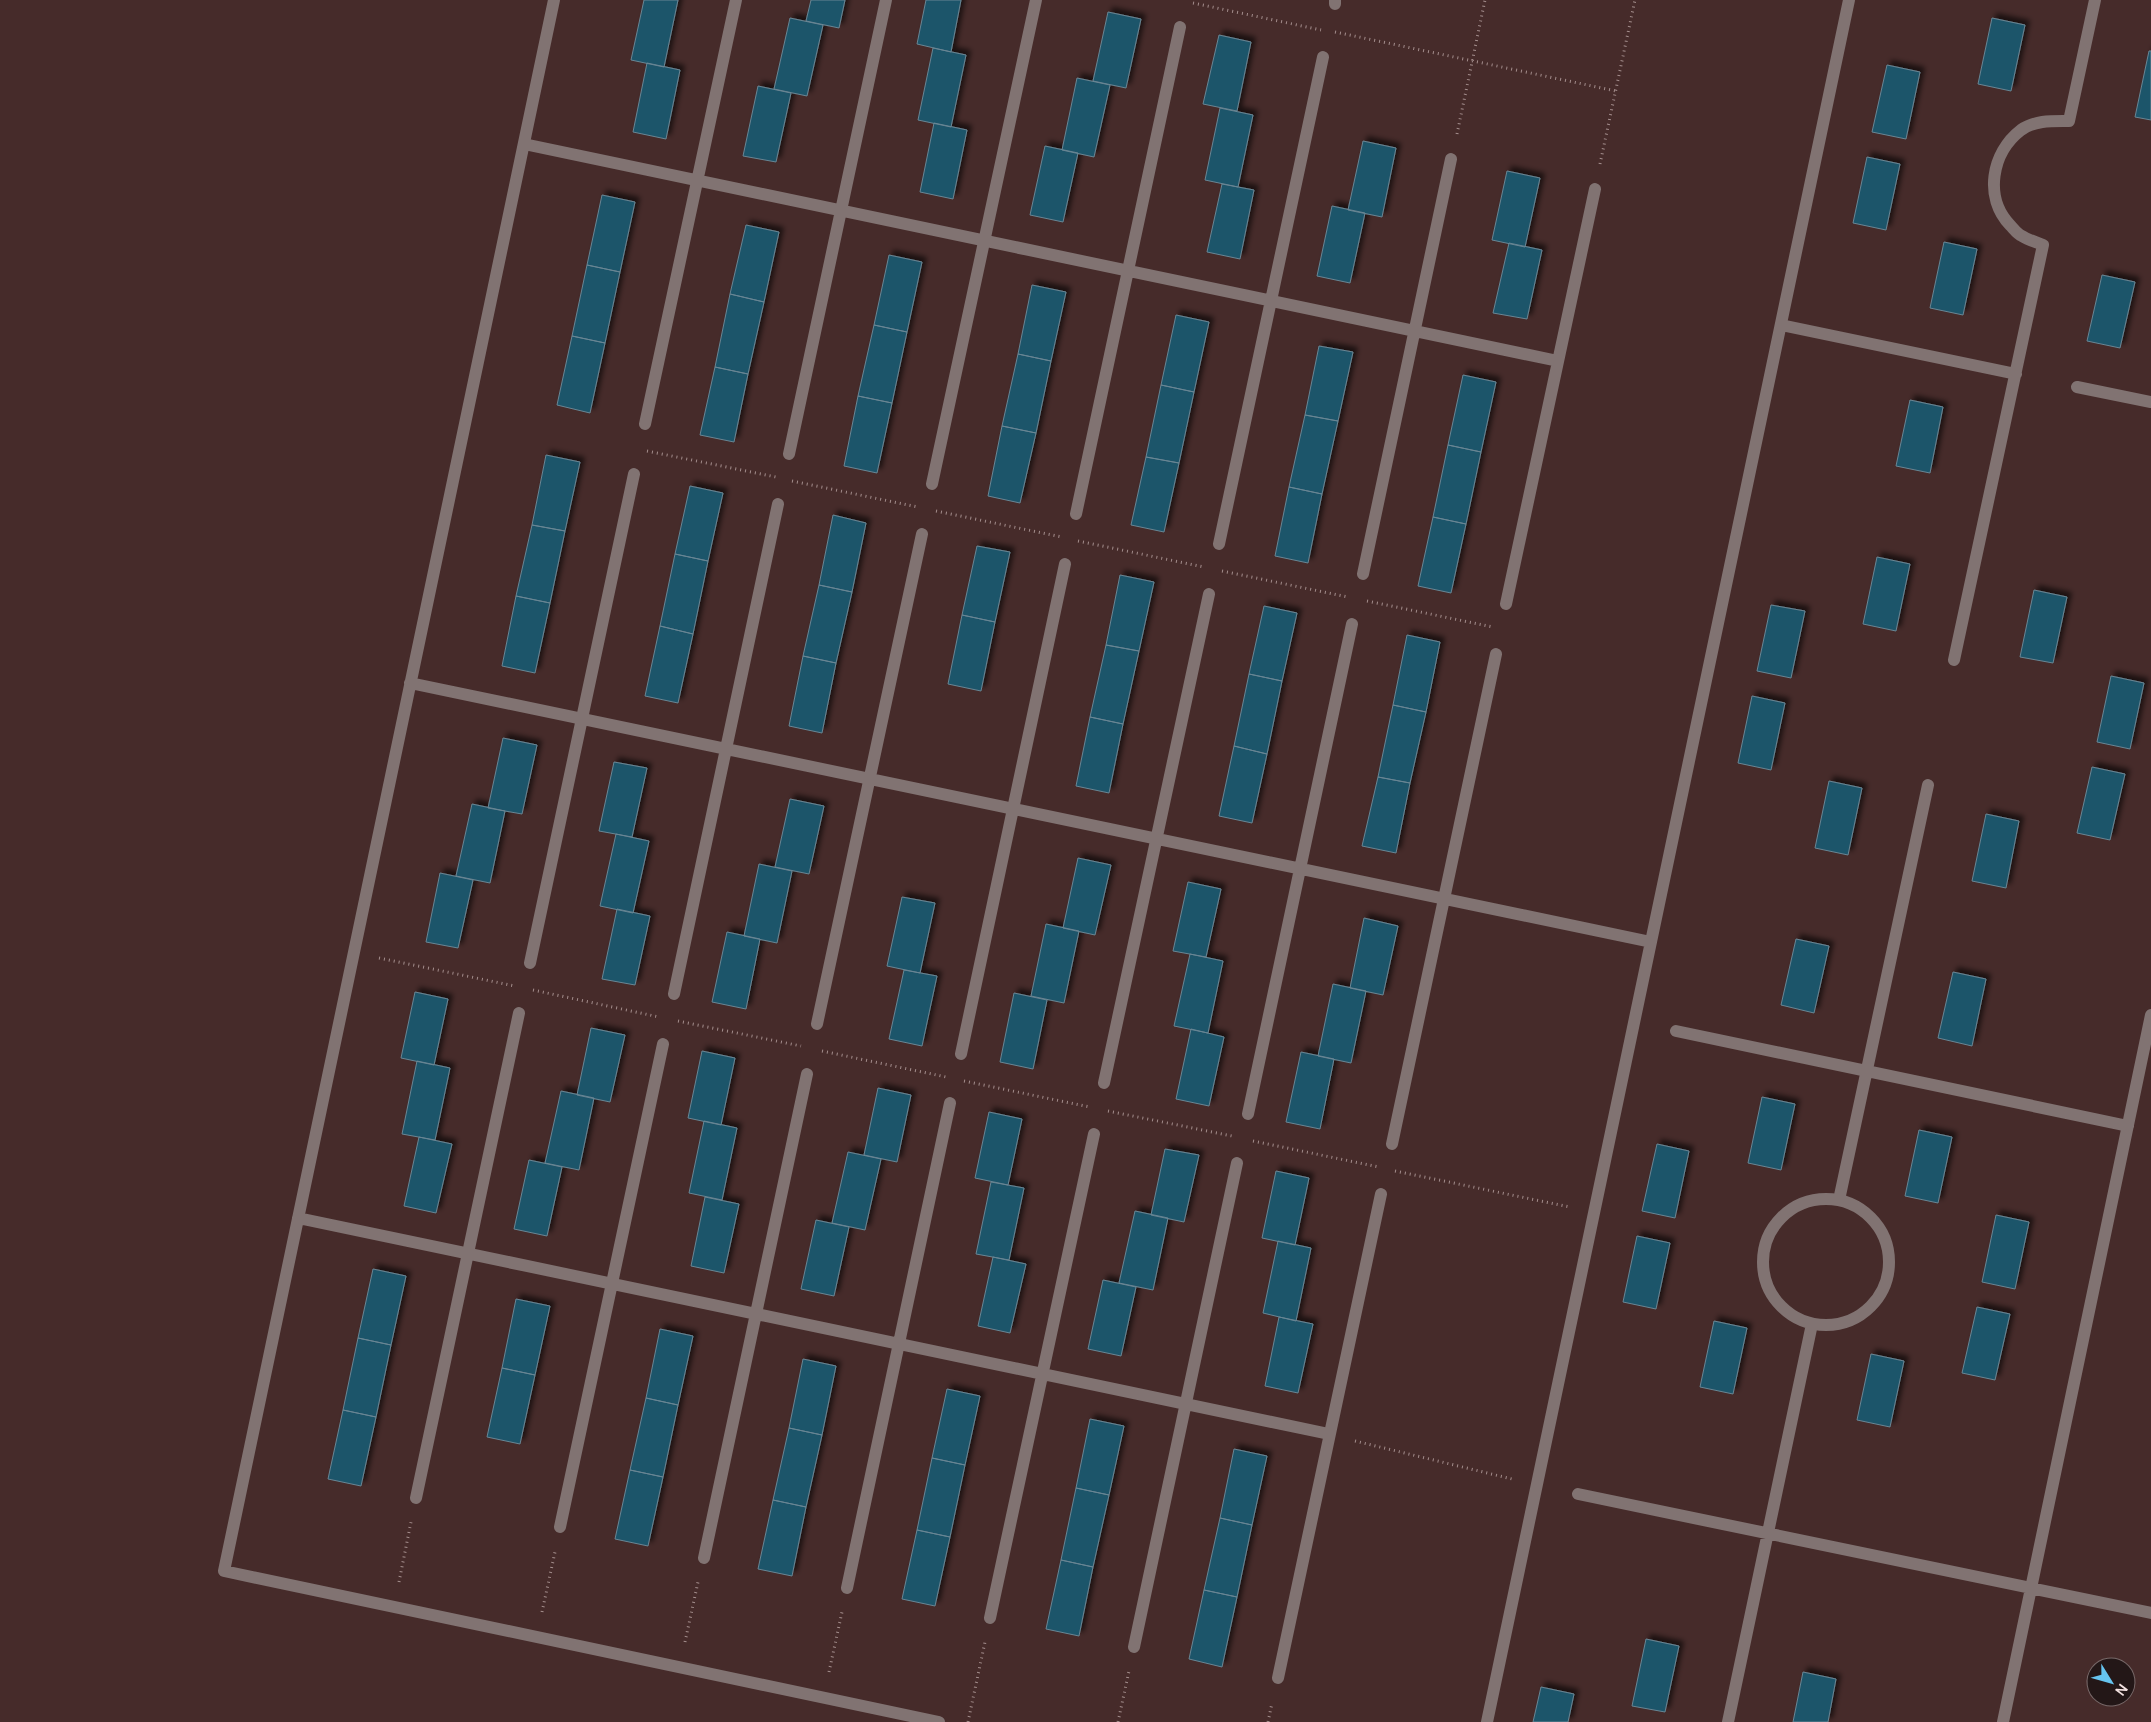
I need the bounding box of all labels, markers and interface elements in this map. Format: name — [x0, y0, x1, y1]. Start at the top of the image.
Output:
north arrow — [2086, 1657, 2136, 1707]
text: N — [2111, 1680, 2132, 1700]

